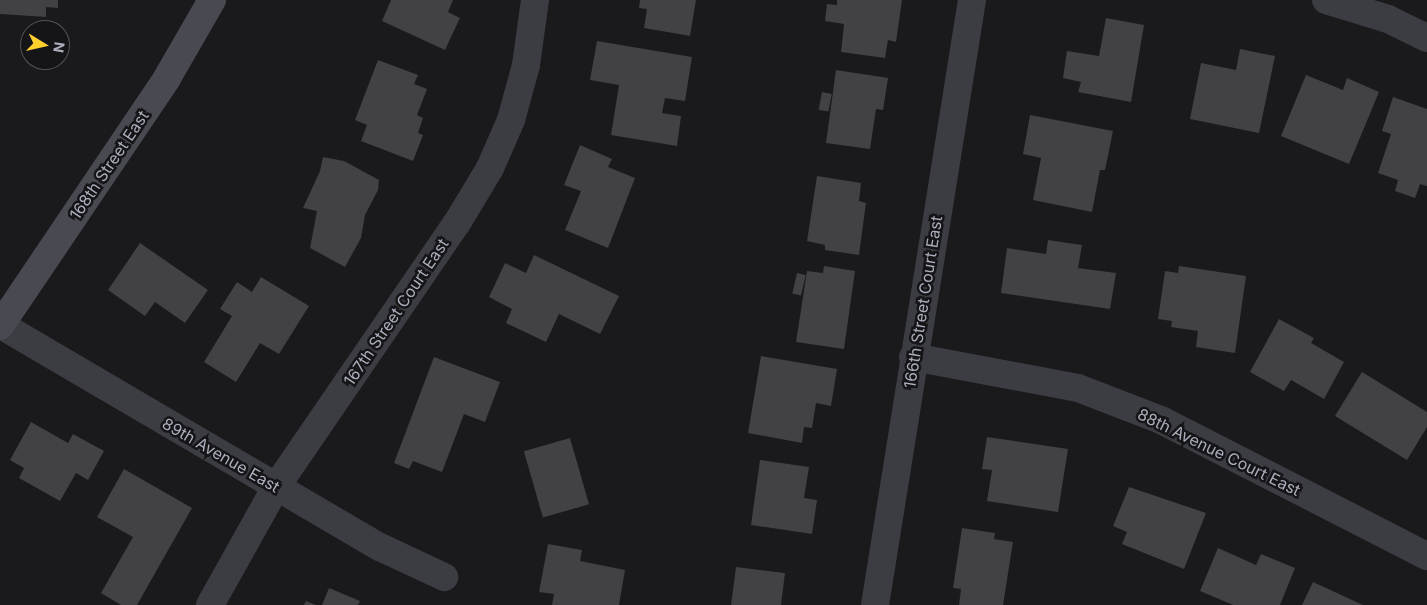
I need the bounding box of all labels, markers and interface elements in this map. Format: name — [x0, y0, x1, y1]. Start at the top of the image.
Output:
north arrow — [20, 20, 70, 70]
text: N — [50, 41, 69, 54]
street label: 168th Street East — [65, 107, 153, 223]
street label: 166th Street Court East — [900, 214, 946, 390]
street label: 167th Street Court East — [340, 235, 452, 389]
street label: 88th Avenue Court East — [1134, 404, 1304, 500]
street label: 89th Avenue East — [159, 414, 283, 496]

